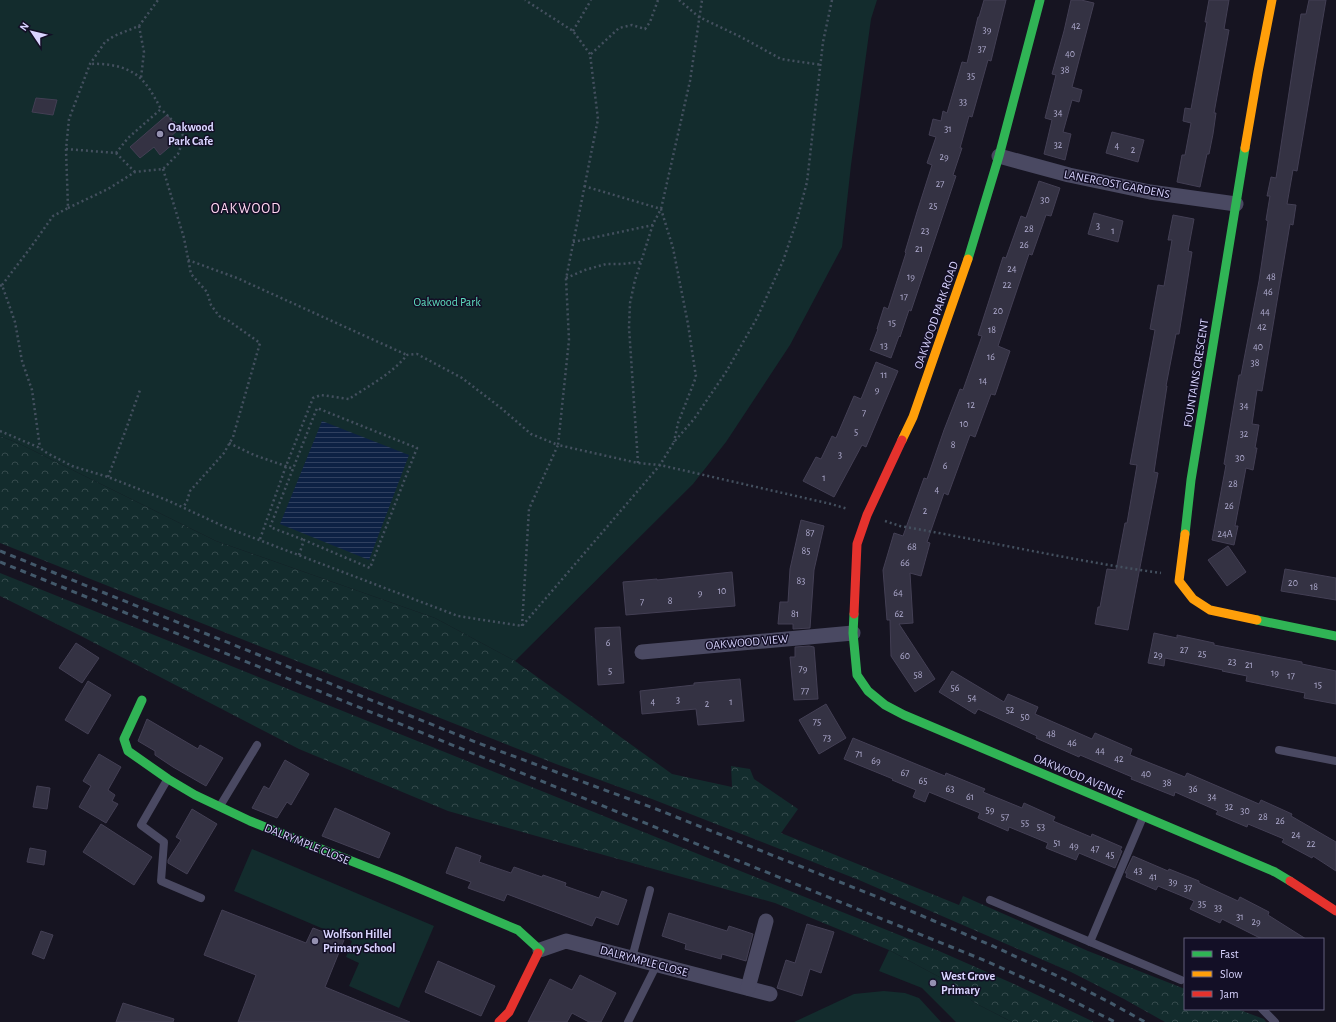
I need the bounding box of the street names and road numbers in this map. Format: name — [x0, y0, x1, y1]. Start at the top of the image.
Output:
street label: LANERCOST GARDENS — [1063, 168, 1171, 200]
street label: OAKWOOD PARK ROAD — [912, 259, 960, 370]
street label: FOUNTAINS CRESCENT — [1181, 318, 1211, 428]
street label: OAKWOOD VIEW — [705, 632, 789, 652]
street label: OAKWOOD AVENUE — [1032, 751, 1126, 801]
street label: DALRYMPLE CLOSE — [263, 821, 351, 867]
street label: DALRYMPLE CLOSE — [599, 943, 689, 979]

